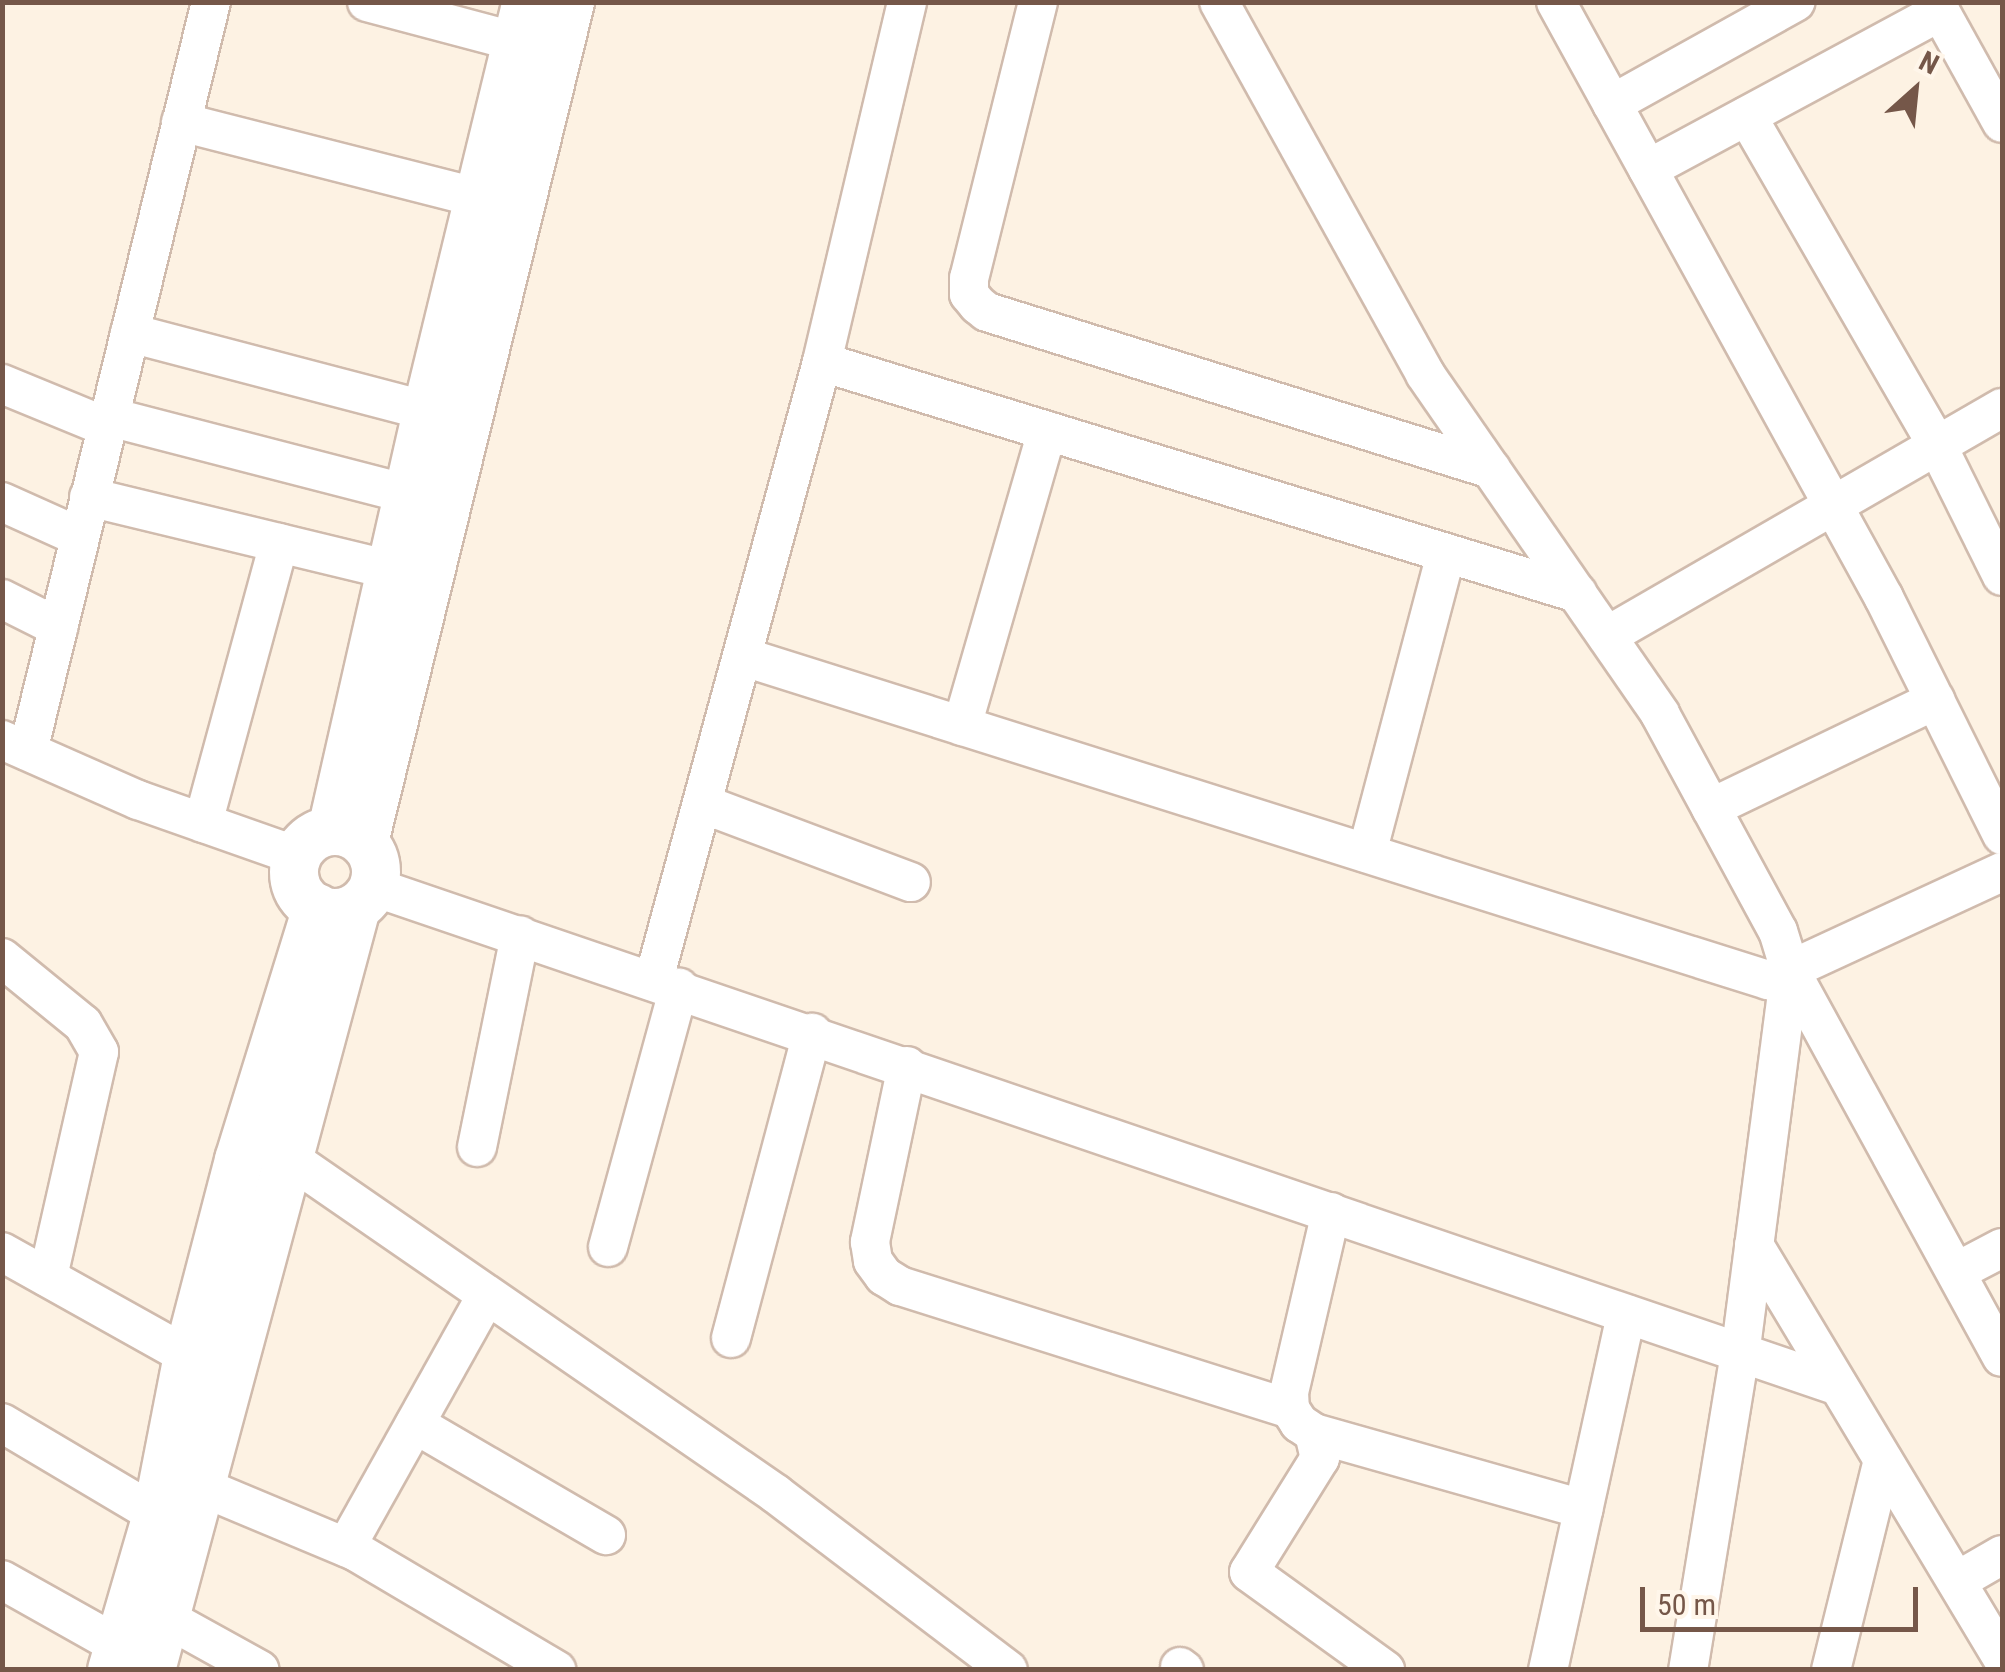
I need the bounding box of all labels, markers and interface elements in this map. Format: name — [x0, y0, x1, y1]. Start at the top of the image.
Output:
north arrow — [1865, 40, 1965, 140]
text: N — [1914, 44, 1944, 81]
scale bar — [1645, 1567, 1922, 1629]
text: 50 m — [1657, 1587, 1716, 1622]

